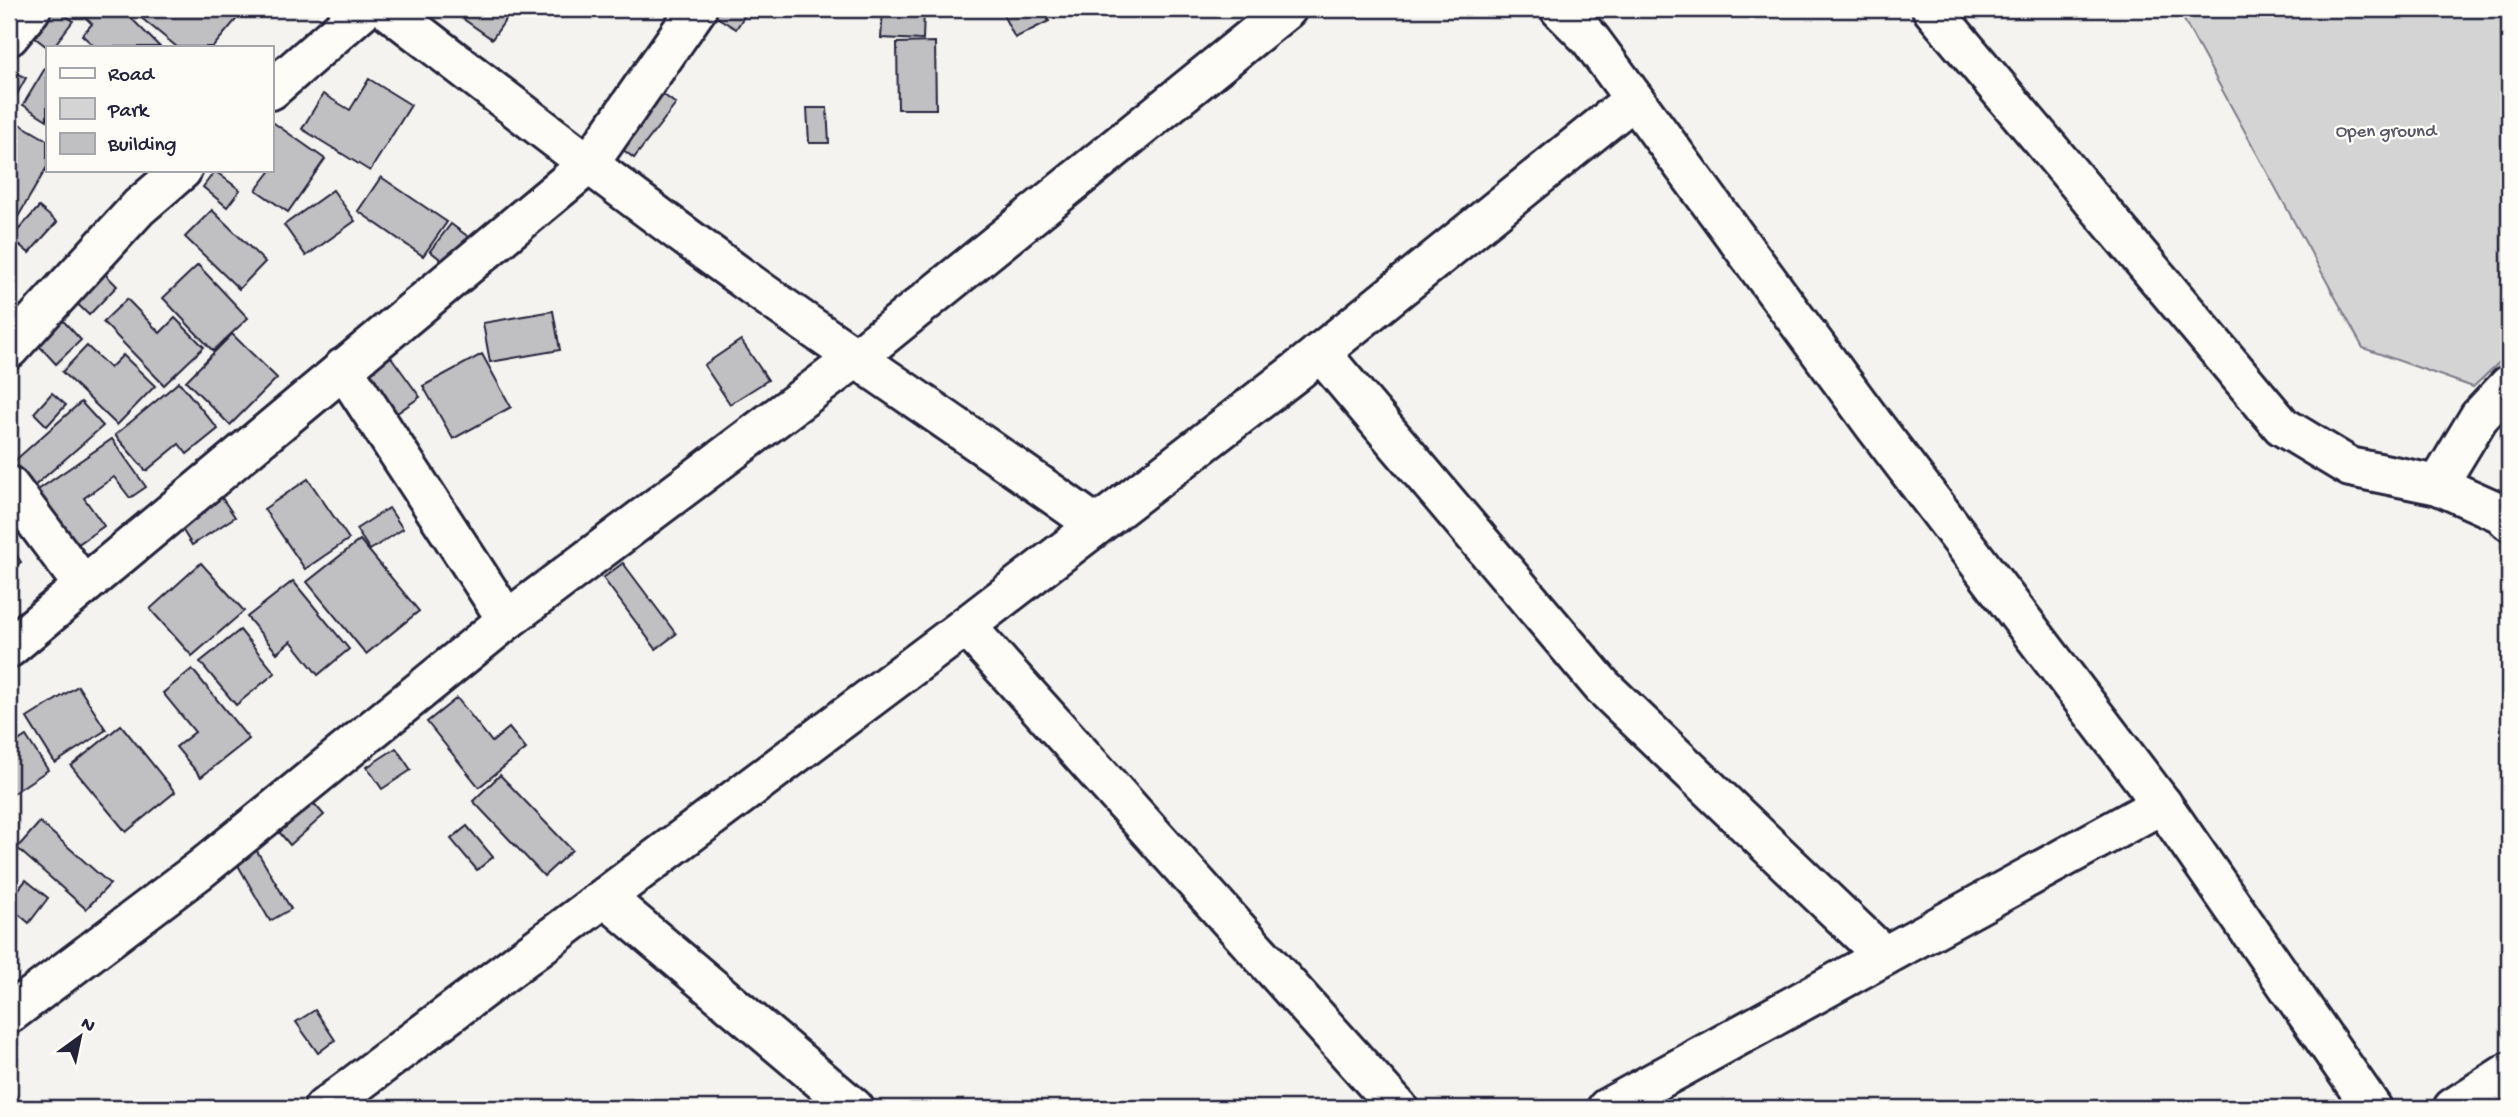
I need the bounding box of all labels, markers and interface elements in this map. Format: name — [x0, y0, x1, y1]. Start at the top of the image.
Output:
legend — [46, 46, 273, 172]
text: Road — [108, 64, 156, 89]
text: Park — [107, 100, 151, 125]
park label: Open ground — [2336, 121, 2438, 144]
text: Building — [107, 134, 177, 159]
north arrow — [46, 1002, 116, 1072]
text: N — [76, 1013, 99, 1039]

